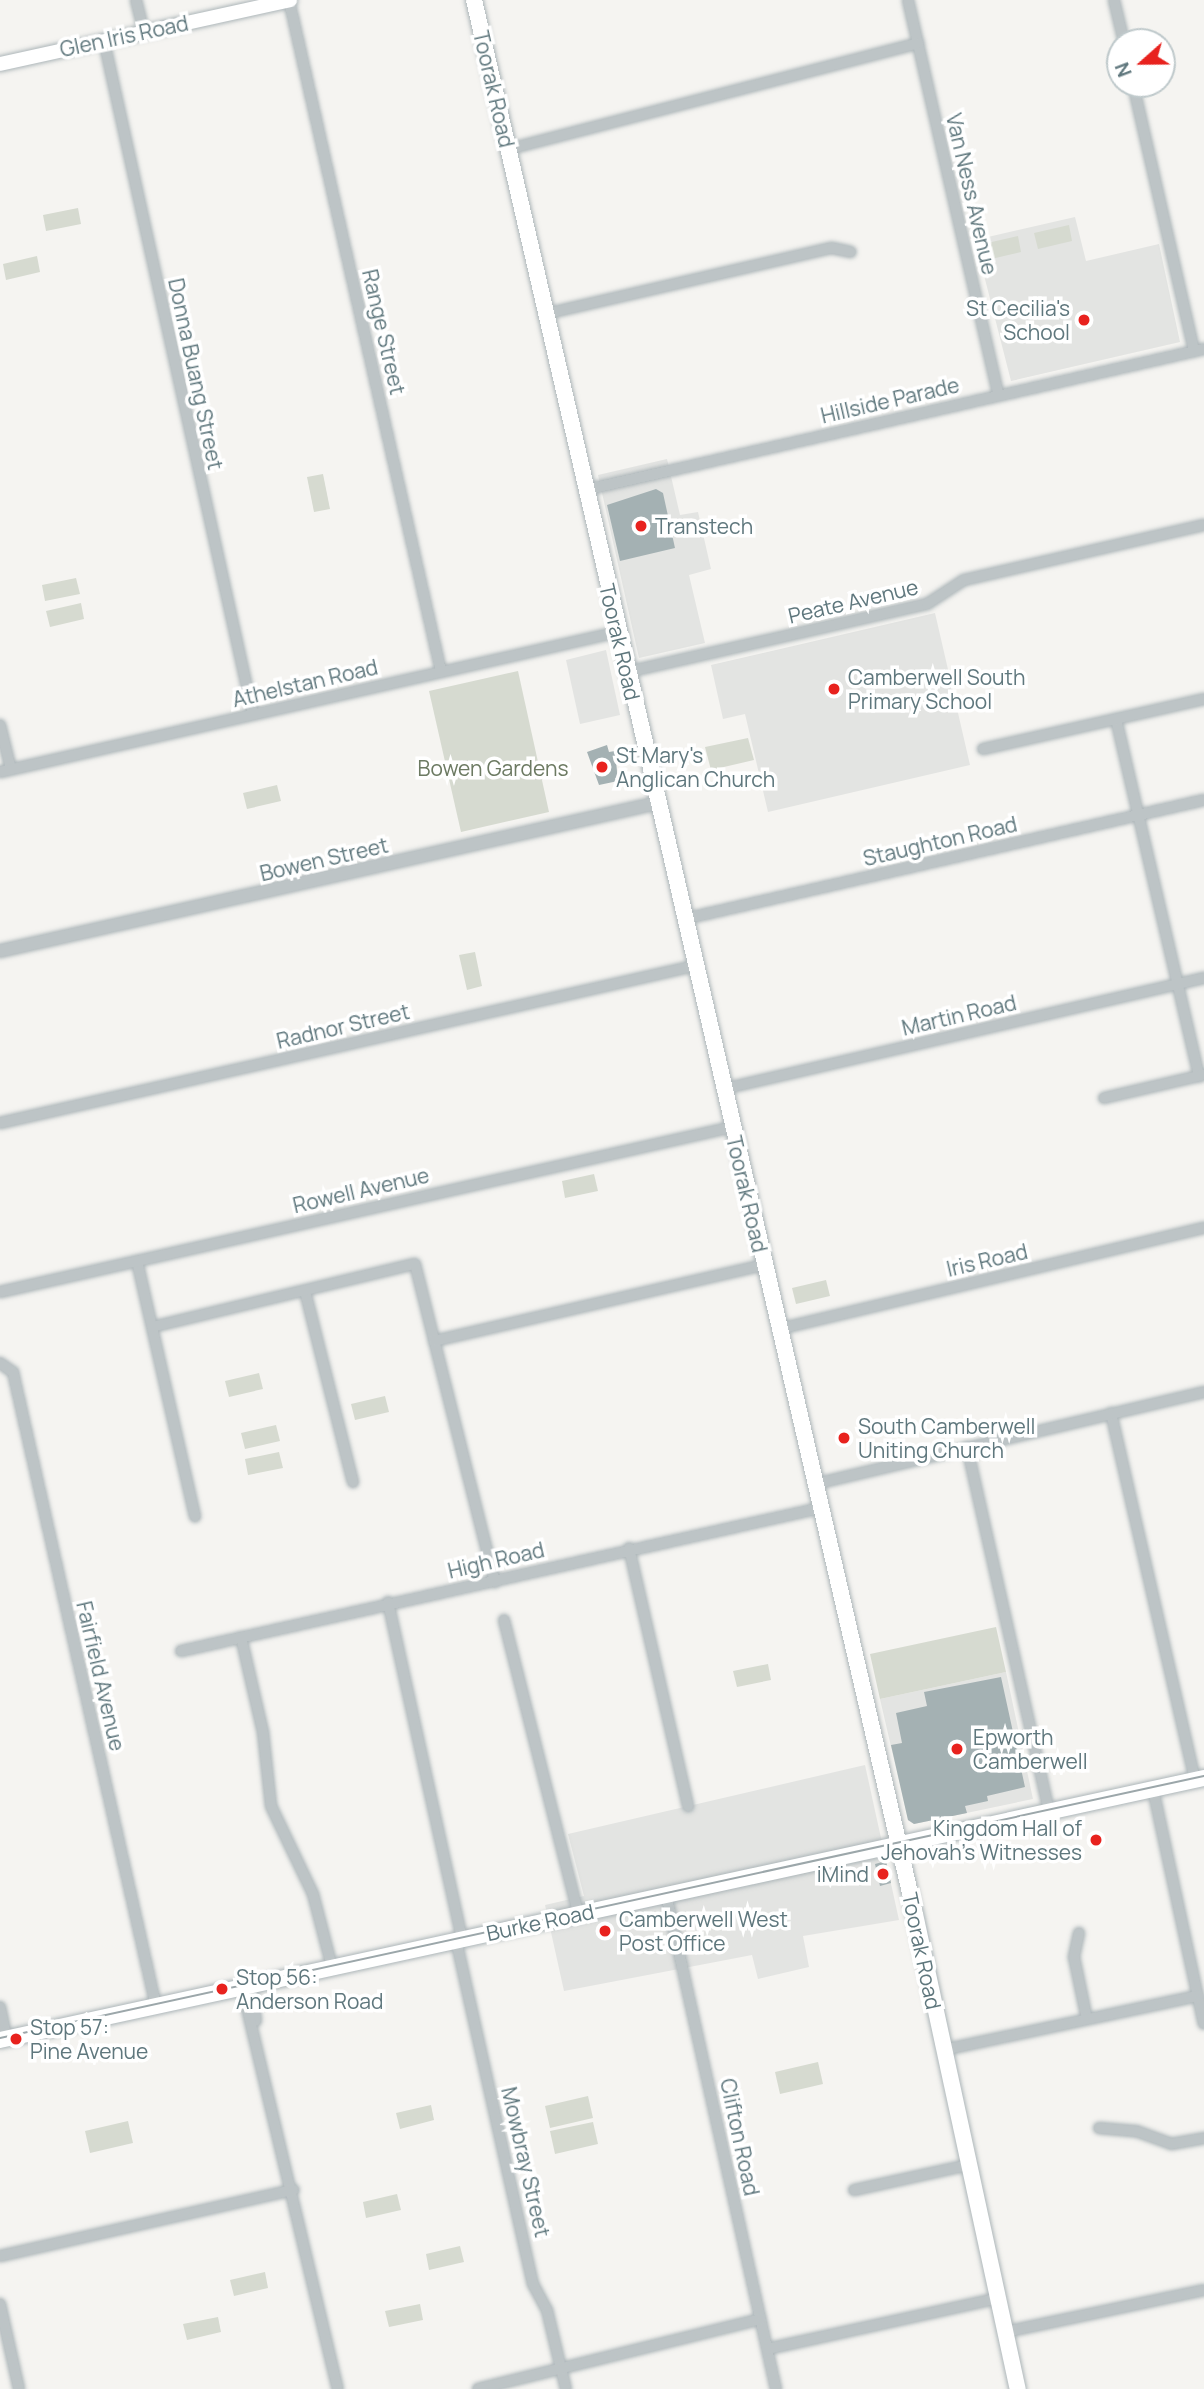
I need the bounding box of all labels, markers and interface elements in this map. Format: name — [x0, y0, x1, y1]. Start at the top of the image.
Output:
street label: Glen Iris Road — [57, 10, 191, 62]
street label: Toorak Road — [468, 28, 520, 150]
north arrow — [1106, 28, 1176, 98]
text: N — [1109, 59, 1138, 81]
street label: Van Ness Avenue — [941, 111, 1003, 277]
street label: Range Street — [357, 267, 411, 397]
street label: Donna Buang Street — [163, 276, 229, 472]
place label: St Cecilia's School — [966, 295, 1070, 345]
marker: St Cecilia's School — [1076, 312, 1092, 328]
street label: Hillside Parade — [818, 372, 962, 428]
place label: Transtech — [655, 513, 753, 539]
marker: Transtech — [633, 518, 649, 534]
street label: Peate Avenue — [786, 574, 920, 628]
street label: Toorak Road — [594, 581, 646, 703]
street label: Athelstan Road — [230, 654, 380, 712]
place label: Camberwell South Primary School — [848, 664, 1025, 714]
marker: Camberwell South Primary School — [826, 681, 842, 697]
place label: St Mary's Anglican Church — [616, 742, 775, 792]
park label: Bowen Gardens — [418, 755, 568, 781]
marker: St Mary's Anglican Church — [594, 759, 610, 775]
street label: Staughton Road — [861, 811, 1019, 871]
street label: Bowen Street — [257, 832, 391, 886]
street label: Martin Road — [899, 990, 1019, 1040]
street label: Radnor Street — [274, 998, 412, 1054]
street label: Toorak Road — [721, 1133, 773, 1255]
street label: Rowell Avenue — [290, 1162, 432, 1218]
street label: Iris Road — [944, 1238, 1030, 1282]
place label: South Camberwell Uniting Church — [858, 1413, 1035, 1463]
marker: South Camberwell Uniting Church — [836, 1430, 852, 1446]
street label: High Road — [445, 1537, 547, 1583]
street label: Fairfield Avenue — [72, 1599, 130, 1753]
place label: Epworth Camberwell — [973, 1724, 1088, 1774]
marker: Epworth Camberwell — [947, 1739, 967, 1759]
place label: Kingdom Hall of Jehovah's Witnesses — [881, 1815, 1082, 1865]
marker: Kingdom Hall of Jehovah's Witnesses — [1088, 1832, 1104, 1848]
place label: iMind — [817, 1861, 869, 1887]
marker: iMind — [875, 1866, 891, 1882]
street label: Toorak Road — [897, 1890, 947, 2012]
street label: Burke Road — [484, 1898, 596, 1946]
place label: Camberwell West Post Office — [619, 1906, 788, 1956]
marker: Camberwell West Post Office — [597, 1923, 613, 1939]
place label: Stop 56: Anderson Road — [236, 1964, 383, 2014]
marker: Stop 56: Anderson Road — [214, 1981, 230, 1997]
place label: Stop 57: Pine Avenue — [30, 2014, 148, 2064]
marker: Stop 57: Pine Avenue — [8, 2031, 24, 2047]
street label: Clifton Road — [715, 2076, 765, 2198]
street label: Mowbray Street — [496, 2084, 556, 2240]

